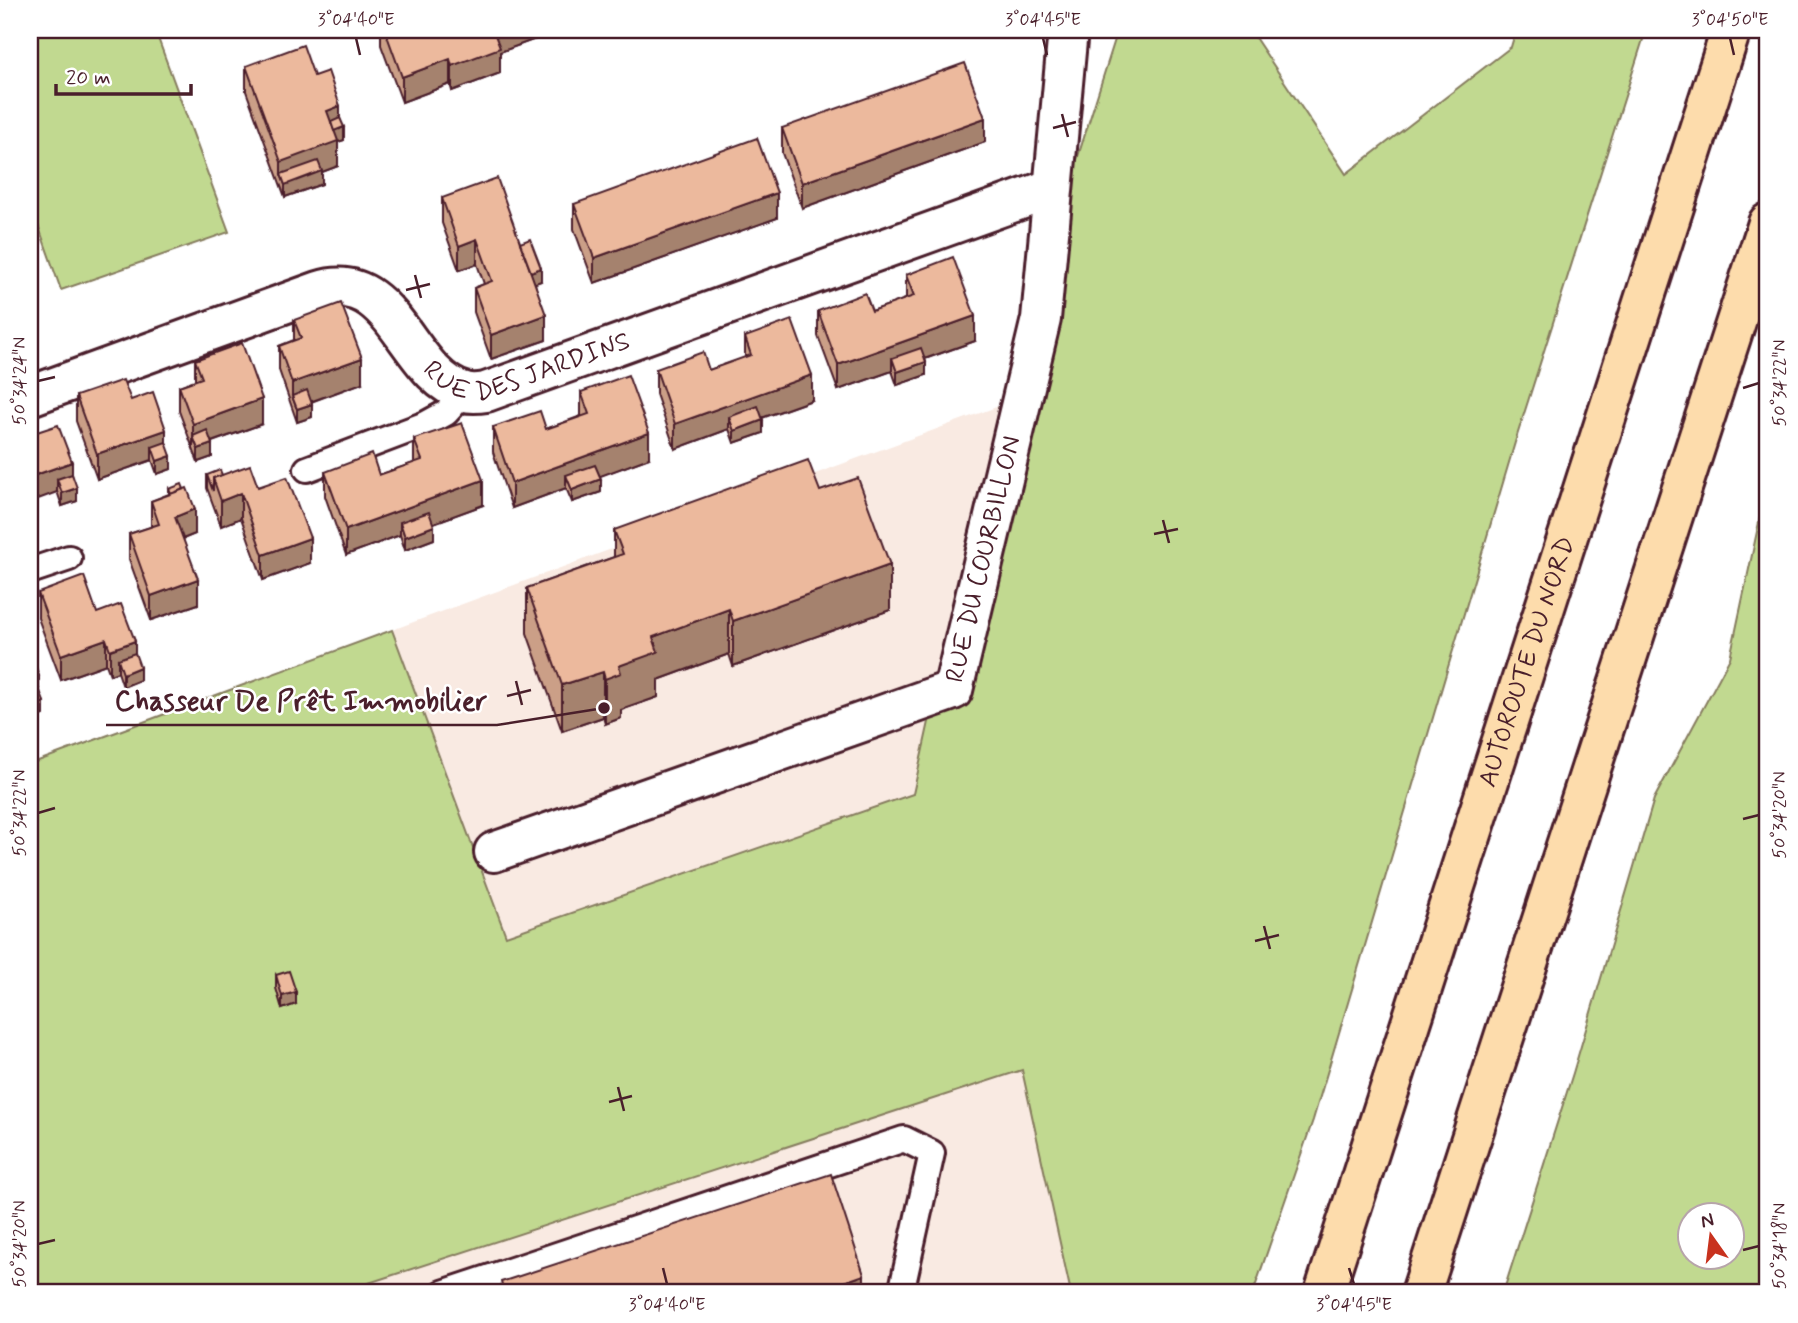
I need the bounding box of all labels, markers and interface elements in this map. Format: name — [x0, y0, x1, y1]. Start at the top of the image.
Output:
text: 3°04'40"E — [318, 8, 394, 32]
text: 3°04'45"E — [1005, 8, 1081, 32]
text: 3°04'50"E — [1691, 8, 1769, 32]
scale bar — [56, 52, 191, 96]
text: 20 m — [66, 64, 111, 92]
street label: RUE DES JARDINS — [415, 325, 635, 410]
text: 50°34'24"N — [8, 337, 32, 425]
text: 50°34'22"N — [1768, 340, 1792, 426]
street label: RUE DU COURBILLON — [938, 433, 1030, 686]
street label: AUTOROUTE DU NORD — [1471, 532, 1584, 792]
callout: Chasseur De Prêt Immobilier — [106, 676, 497, 725]
text: Chasseur De Prêt Immobilier — [115, 684, 487, 721]
text: 50°34'22"N — [8, 770, 32, 856]
text: 50°34'20"N — [1768, 771, 1792, 859]
text: 50°34'20"N — [8, 1200, 32, 1288]
north arrow — [1675, 1200, 1745, 1270]
text: 50°34'18"N — [1768, 1203, 1792, 1289]
text: N — [1698, 1207, 1716, 1235]
text: 3°04'40"E — [629, 1293, 705, 1317]
text: 3°04'45"E — [1316, 1293, 1392, 1317]

